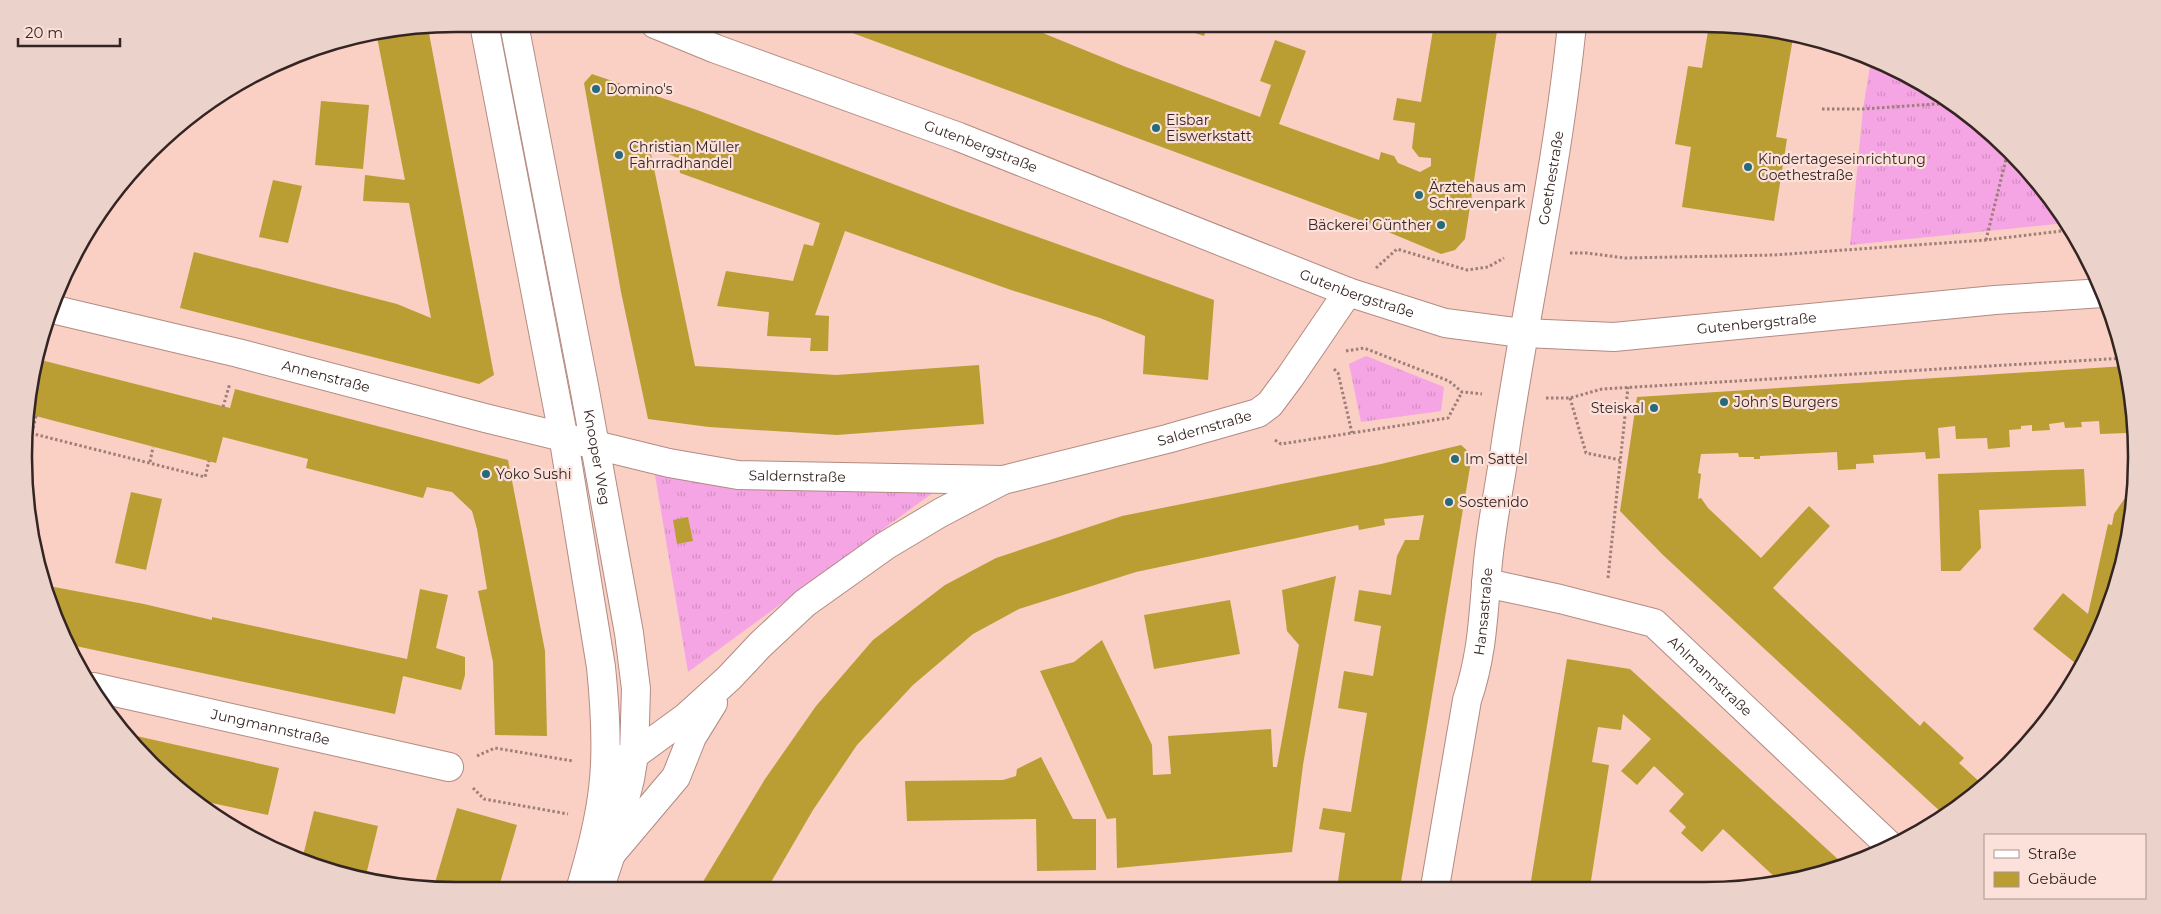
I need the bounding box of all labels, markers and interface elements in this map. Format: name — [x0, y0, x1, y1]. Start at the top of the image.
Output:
scale bar — [18, 15, 120, 47]
text: 20 m — [25, 23, 63, 42]
place label: Domino's — [606, 80, 673, 98]
marker: Domino's — [590, 83, 602, 95]
place label: Eisbar Eiswerkstatt — [1166, 111, 1252, 145]
street label: Gutenbergstraße — [922, 116, 1040, 176]
marker: Eisbar Eiswerkstatt — [1150, 122, 1162, 134]
street label: Goethestraße — [1534, 129, 1567, 226]
place label: Christian Müller Fahrradhandel — [629, 138, 740, 172]
marker: Christian Müller Fahrradhandel — [613, 149, 625, 161]
place label: Kindertageseinrichtung Goethestraße — [1758, 150, 1926, 184]
marker: Kindertageseinrichtung Goethestraße — [1742, 161, 1754, 173]
place label: Ärztehaus am Schrevenpark — [1429, 178, 1526, 212]
marker: Ärztehaus am Schrevenpark — [1413, 189, 1425, 201]
place label: Bäckerei Günther — [1308, 216, 1431, 234]
marker: Bäckerei Günther — [1435, 219, 1447, 231]
street label: Gutenbergstraße — [1297, 265, 1416, 322]
street label: Gutenbergstraße — [1696, 308, 1817, 338]
street label: Annenstraße — [280, 356, 372, 396]
place label: John’s Burgers — [1733, 393, 1838, 411]
marker: John’s Burgers — [1718, 396, 1730, 408]
place label: Steiskal — [1591, 399, 1644, 417]
marker: Steiskal — [1648, 402, 1660, 414]
street label: Saldernstraße — [1155, 406, 1254, 450]
street label: Knooper Weg — [579, 408, 615, 506]
place label: Im Sattel — [1465, 450, 1528, 468]
marker: Im Sattel — [1449, 453, 1461, 465]
place label: Yoko Sushi — [496, 465, 571, 483]
street label: Saldernstraße — [748, 466, 846, 486]
marker: Yoko Sushi — [480, 468, 492, 480]
place label: Sostenido — [1459, 493, 1529, 511]
marker: Sostenido — [1443, 496, 1455, 508]
street label: Hansastraße — [1470, 567, 1496, 657]
street label: Ahlmannstraße — [1664, 632, 1756, 720]
street label: Jungmannstraße — [208, 705, 332, 749]
legend — [1984, 834, 2146, 899]
text: Straße — [2028, 844, 2077, 863]
text: Gebäude — [2028, 869, 2097, 888]

